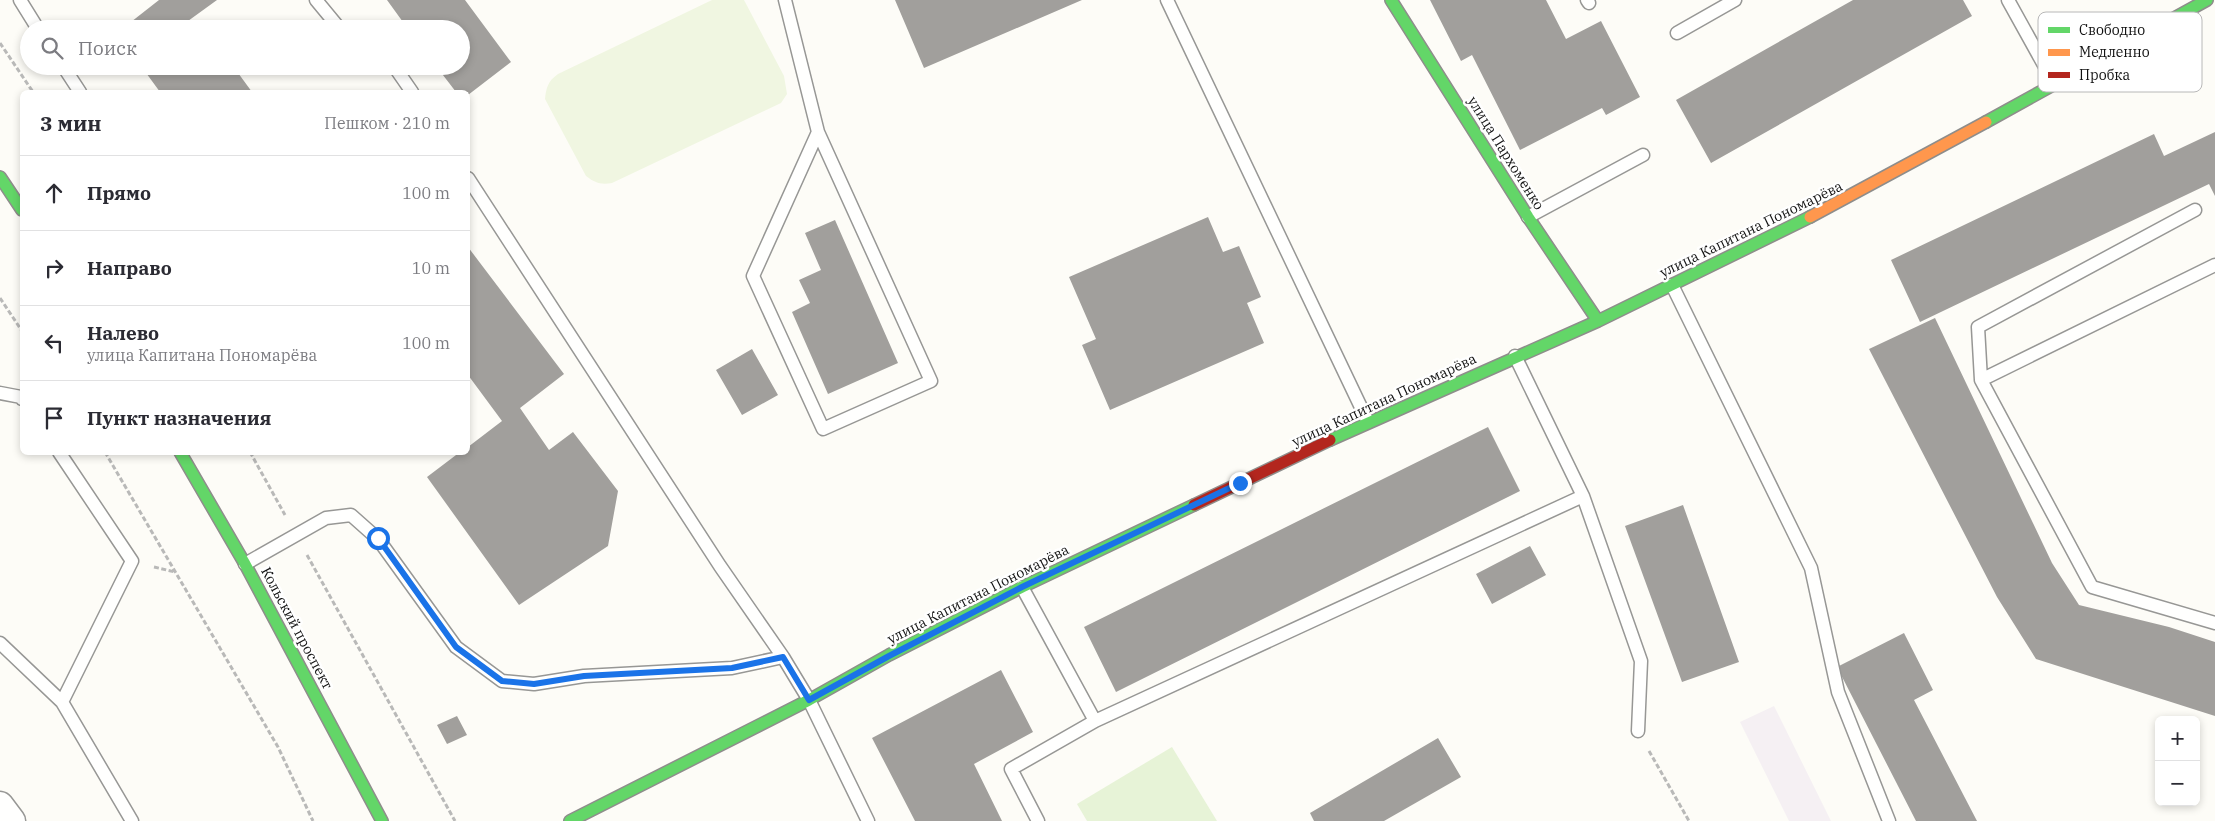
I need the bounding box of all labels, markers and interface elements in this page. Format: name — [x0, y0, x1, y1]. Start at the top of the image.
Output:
legend — [2038, 12, 2202, 92]
search box — [20, 20, 470, 75]
text: Свободно — [2079, 21, 2145, 39]
icon: search — [38, 34, 66, 62]
text: Поиск — [78, 36, 137, 60]
text: Медленно — [2079, 43, 2150, 61]
text: Пробка — [2079, 66, 2130, 84]
street label: улица Пархоменко — [1464, 93, 1548, 213]
text: 3 мин — [40, 109, 102, 137]
text: Пешком · 210 m — [324, 113, 450, 133]
street label: улица Капитана Пономарёва — [1657, 177, 1846, 281]
icon: ahead — [40, 179, 68, 207]
text: Прямо — [87, 181, 151, 205]
text: 100 m — [402, 183, 450, 203]
icon: right — [40, 254, 68, 282]
text: Направо — [87, 256, 172, 280]
text: 10 m — [412, 258, 450, 278]
text: Налево — [87, 321, 159, 345]
icon: left — [40, 329, 68, 357]
text: 100 m — [402, 333, 450, 353]
text: улица Капитана Пономарёва — [87, 345, 317, 365]
street label: улица Капитана Пономарёва — [1289, 349, 1479, 451]
icon: arrive — [40, 404, 68, 432]
text: Пункт назначения — [87, 406, 271, 430]
route end — [1229, 472, 1252, 495]
route start — [367, 527, 390, 550]
street label: улица Капитана Пономарёва — [884, 540, 1072, 648]
street label: Кольский проспект — [257, 564, 337, 692]
map controls — [2155, 716, 2200, 806]
button: + — [2155, 716, 2200, 761]
button: − — [2155, 761, 2200, 806]

